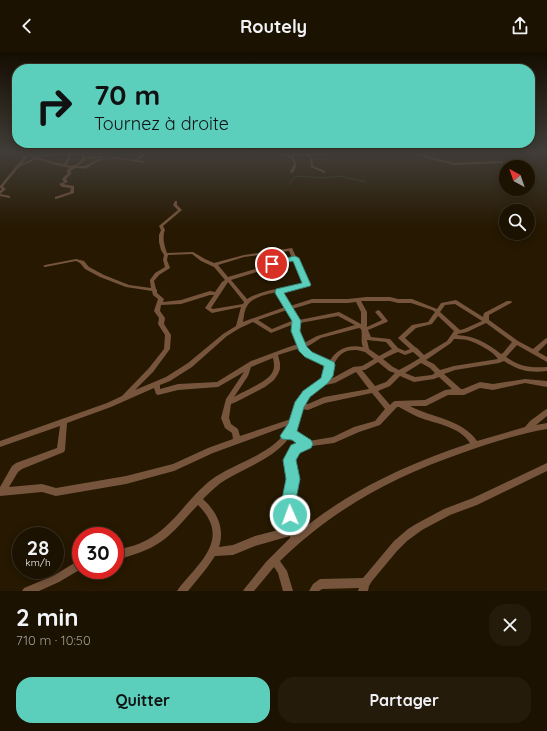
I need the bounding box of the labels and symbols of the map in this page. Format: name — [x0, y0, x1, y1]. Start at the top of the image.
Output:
north arrow — [499, 160, 535, 196]
pin — [255, 247, 289, 281]
position arrow — [269, 494, 311, 536]
speed limit sign: 30 — [72, 527, 124, 579]

